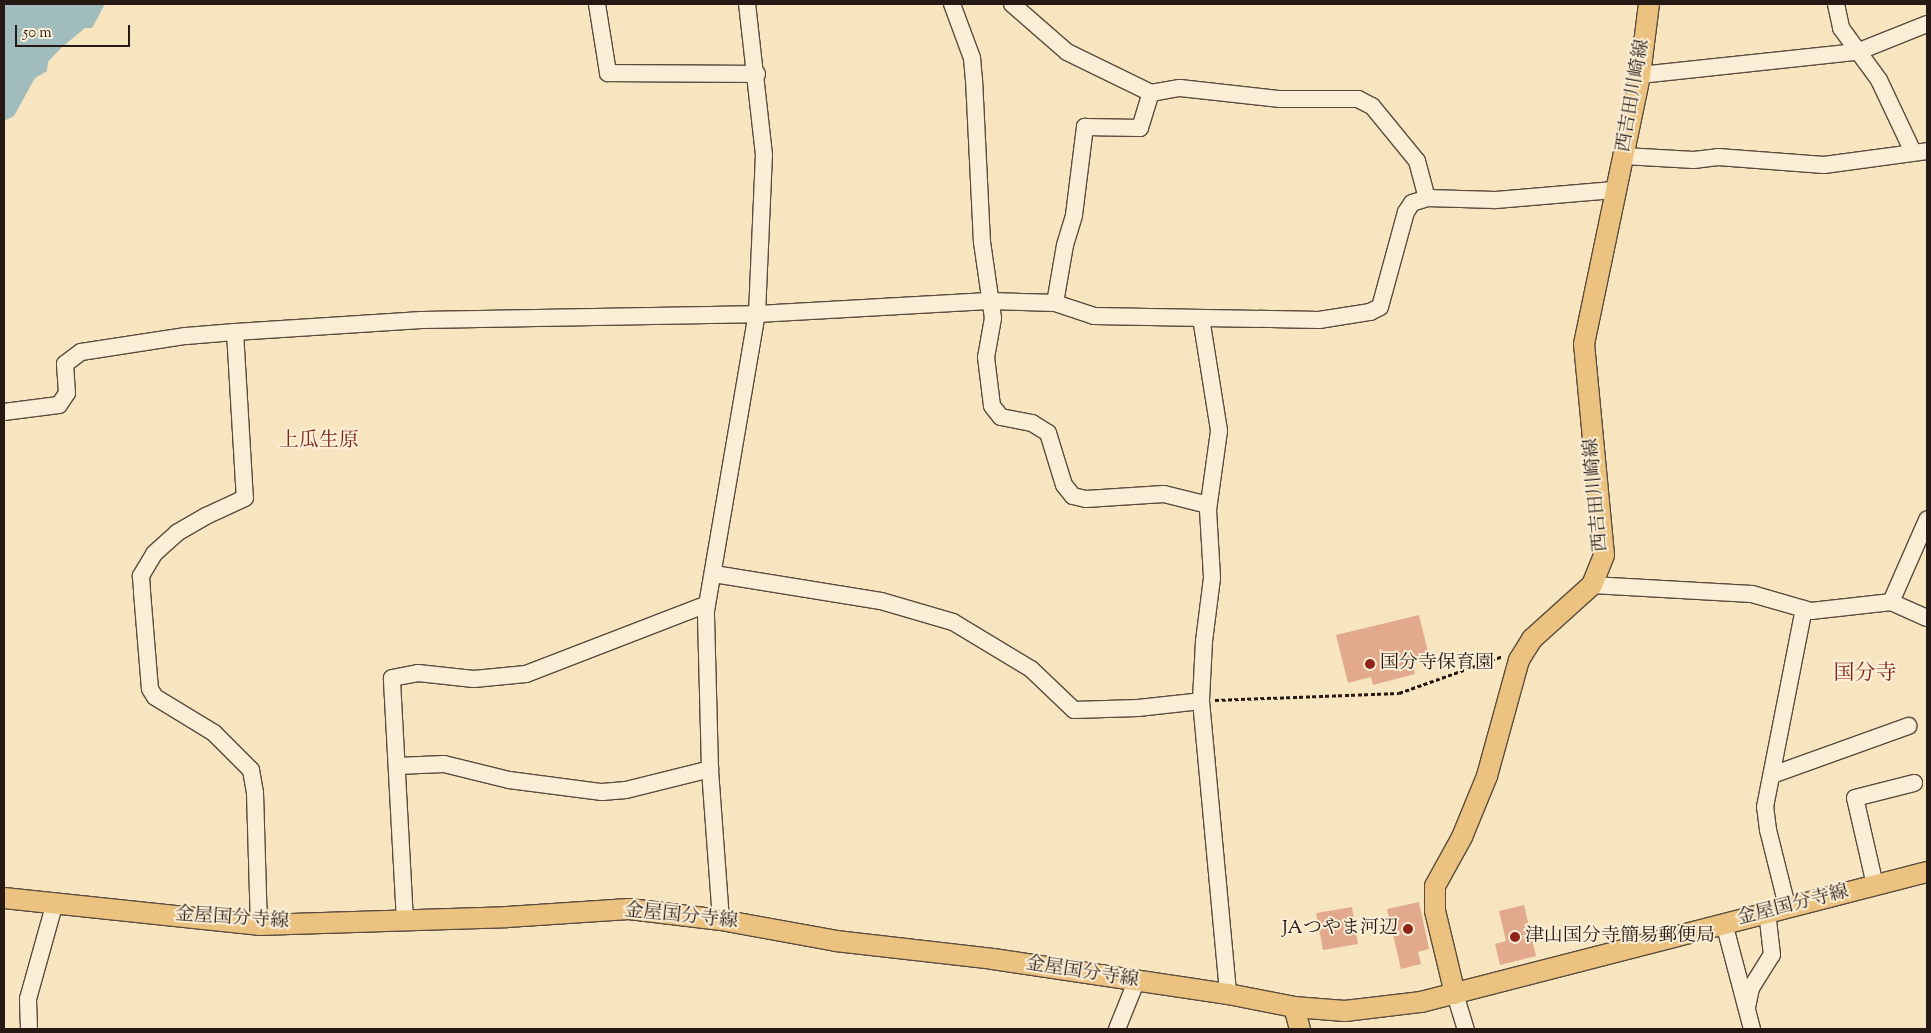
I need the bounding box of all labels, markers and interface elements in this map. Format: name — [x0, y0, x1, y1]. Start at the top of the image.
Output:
scale bar — [18, 15, 132, 47]
text: 50 m — [23, 23, 52, 44]
street label: 西吉田川崎線 — [1613, 38, 1655, 154]
district label: 上瓜生原 — [279, 429, 359, 453]
street label: 西吉田川崎線 — [1581, 437, 1613, 553]
place label: 国分寺保育園 — [1380, 653, 1494, 675]
marker: 国分寺保育園 — [1364, 658, 1376, 670]
district label: 国分寺 — [1834, 661, 1896, 687]
street label: 金屋国分寺線 — [1735, 881, 1851, 931]
street label: 金屋国分寺線 — [623, 900, 739, 934]
street label: 金屋国分寺線 — [174, 904, 290, 934]
place label: JAつやま河辺 — [1282, 918, 1398, 940]
marker: JAつやま河辺 — [1402, 923, 1414, 935]
place label: 津山国分寺簡易郵便局 — [1525, 926, 1715, 948]
marker: 津山国分寺簡易郵便局 — [1509, 931, 1521, 943]
street label: 金屋国分寺線 — [1024, 953, 1140, 993]

